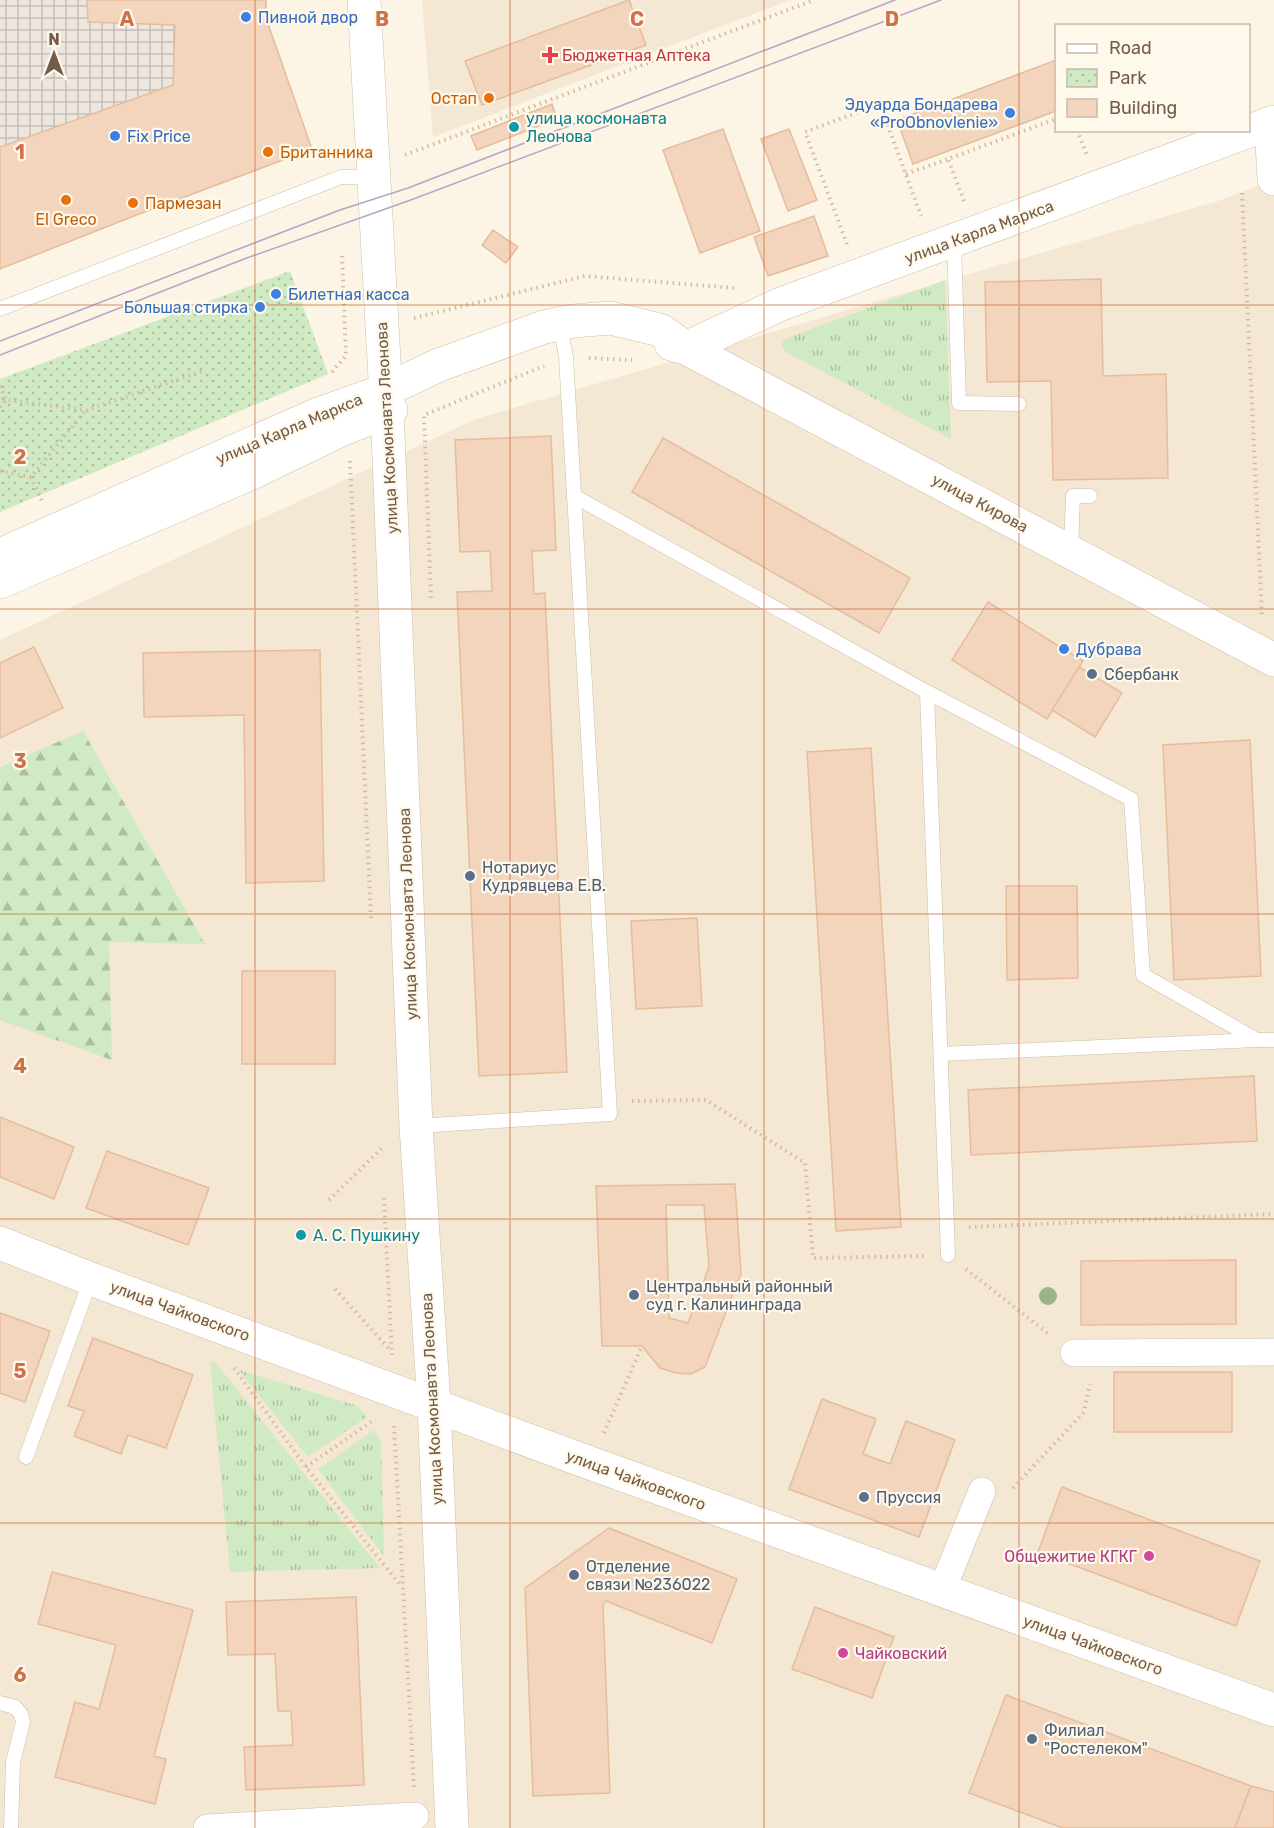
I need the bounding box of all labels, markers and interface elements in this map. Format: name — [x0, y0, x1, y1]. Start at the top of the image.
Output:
text: A — [120, 7, 135, 31]
text: B — [375, 7, 389, 31]
text: C — [630, 7, 644, 31]
text: D — [885, 7, 899, 31]
place label: Пивной двор — [258, 8, 358, 27]
marker: Пивной двор — [239, 10, 253, 24]
north arrow — [24, 24, 84, 84]
legend — [1055, 24, 1250, 132]
text: N — [48, 30, 60, 49]
text: Road — [1109, 37, 1152, 59]
place label: Бюджетная Аптека — [562, 46, 710, 65]
marker: Бюджетная Аптека — [543, 48, 557, 62]
text: Park — [1109, 67, 1147, 89]
place label: Остап — [431, 89, 477, 108]
marker: Остап — [482, 91, 496, 105]
place label: Эдуарда Бондарева «ProObnovlenie» — [845, 95, 998, 132]
text: Building — [1109, 97, 1177, 119]
marker: Эдуарда Бондарева «ProObnovlenie» — [1003, 106, 1017, 120]
place label: улица космонавта Леонова — [526, 109, 667, 146]
marker: улица космонавта Леонова — [507, 120, 521, 134]
place label: Fix Price — [127, 127, 191, 146]
marker: Fix Price — [108, 129, 122, 143]
text: 1 — [15, 140, 25, 164]
place label: Британника — [280, 143, 373, 162]
marker: Британника — [261, 145, 275, 159]
marker: El Greco — [59, 193, 73, 207]
place label: Пармезан — [145, 194, 221, 213]
marker: Пармезан — [126, 196, 140, 210]
street label: улица Карла Маркса — [902, 196, 1056, 268]
place label: El Greco — [35, 210, 97, 229]
place label: Билетная касса — [288, 285, 410, 304]
marker: Билетная касса — [269, 287, 283, 301]
place label: Большая стирка — [124, 298, 248, 317]
marker: Большая стирка — [253, 300, 267, 314]
street label: улица Космонавта Леонова — [372, 321, 402, 535]
street label: улица Карла Маркса — [213, 390, 365, 468]
text: 2 — [14, 445, 27, 469]
street label: улица Кирова — [929, 470, 1031, 536]
place label: Дубрава — [1076, 640, 1142, 659]
marker: Дубрава — [1057, 642, 1071, 656]
place label: Сбербанк — [1104, 665, 1179, 684]
marker: Сбербанк — [1085, 667, 1099, 681]
text: 3 — [13, 749, 27, 773]
street label: улица Космонавта Леонова — [395, 807, 421, 1021]
place label: Нотариус Кудрявцева Е.В. — [482, 858, 606, 895]
marker: Нотариус Кудрявцева Е.В. — [463, 869, 477, 883]
text: 4 — [13, 1054, 27, 1078]
place label: А. С. Пушкину — [313, 1226, 420, 1245]
marker: А. С. Пушкину — [294, 1228, 308, 1242]
street label: улица Чайковского — [107, 1277, 253, 1345]
place label: Центральный районный суд г. Калининграда — [646, 1277, 833, 1314]
marker: Центральный районный суд г. Калининграда — [627, 1288, 641, 1302]
street label: улица Космонавта Леонова — [417, 1292, 447, 1506]
text: 5 — [14, 1359, 27, 1383]
street label: улица Чайковского — [563, 1446, 709, 1514]
place label: Пруссия — [876, 1488, 941, 1507]
marker: Пруссия — [857, 1490, 871, 1504]
place label: Общежитие КГКГ — [1004, 1547, 1138, 1566]
marker: Общежитие КГКГ — [1142, 1549, 1156, 1563]
place label: Отделение связи №236022 — [586, 1557, 711, 1594]
marker: Отделение связи №236022 — [567, 1568, 581, 1582]
street label: улица Чайковского — [1020, 1611, 1166, 1679]
place label: Чайковский — [855, 1644, 947, 1663]
marker: Чайковский — [836, 1646, 850, 1660]
text: 6 — [13, 1663, 27, 1687]
place label: Филиал "Ростелеком" — [1044, 1721, 1148, 1758]
marker: Филиал "Ростелеком" — [1025, 1732, 1039, 1746]

